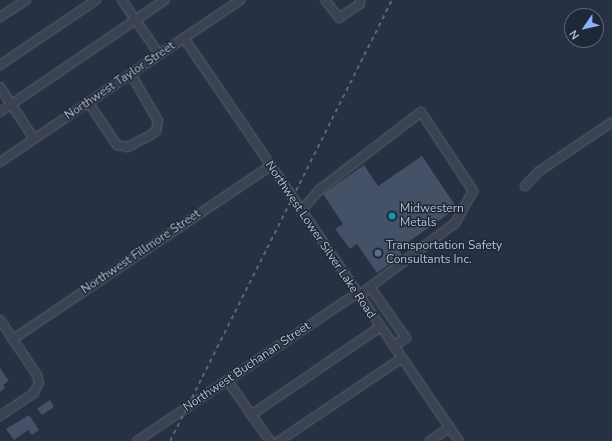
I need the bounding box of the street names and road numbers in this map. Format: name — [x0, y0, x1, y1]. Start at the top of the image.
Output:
street label: Northwest Taylor Street — [62, 39, 178, 123]
street label: Northwest Lower Silver Lake Road — [262, 159, 378, 321]
street label: Northwest Fillmore Street — [79, 207, 203, 297]
street label: Northwest Buchanan Street — [181, 319, 313, 415]

